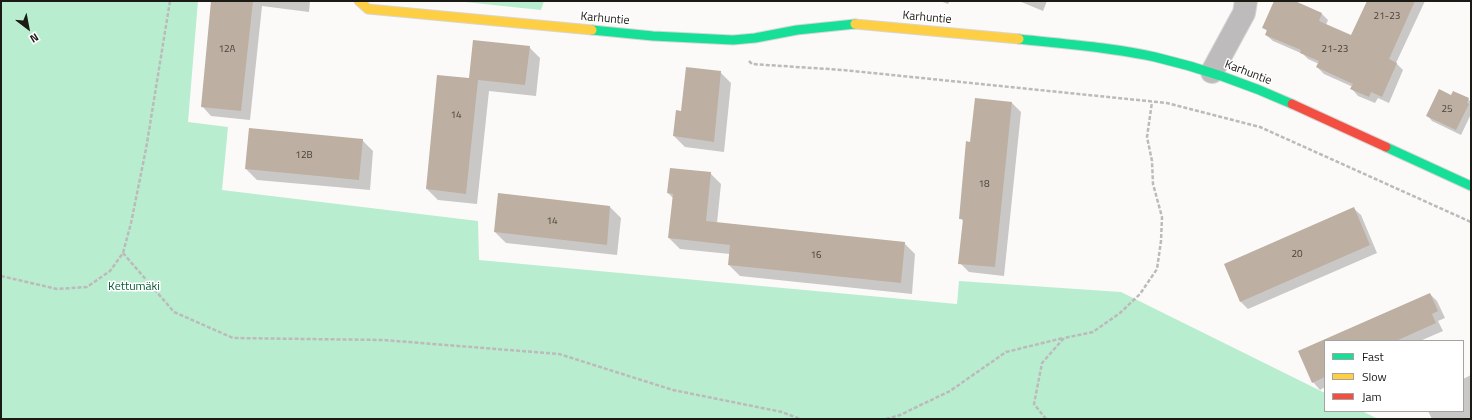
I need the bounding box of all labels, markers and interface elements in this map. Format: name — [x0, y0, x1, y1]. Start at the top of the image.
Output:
north arrow — [8, 8, 48, 48]
street label: Karhuntie — [902, 9, 952, 27]
street label: Karhuntie — [580, 10, 630, 28]
house number: 21-23 — [1374, 11, 1400, 23]
text: N — [27, 29, 42, 47]
house number: 12A — [218, 44, 236, 56]
house number: 21-23 — [1322, 44, 1348, 56]
street label: Karhuntie — [1222, 57, 1274, 89]
house number: 25 — [1441, 104, 1453, 116]
house number: 14 — [450, 110, 462, 122]
house number: 12B — [295, 150, 313, 162]
house number: 18 — [978, 179, 990, 191]
house number: 14 — [546, 216, 558, 228]
house number: 20 — [1291, 249, 1303, 261]
house number: 16 — [810, 250, 822, 262]
park label: Kettumäki — [108, 280, 160, 294]
legend — [1324, 340, 1464, 412]
text: Fast — [1362, 347, 1384, 366]
text: Slow — [1362, 367, 1387, 386]
text: Jam — [1362, 387, 1382, 406]

